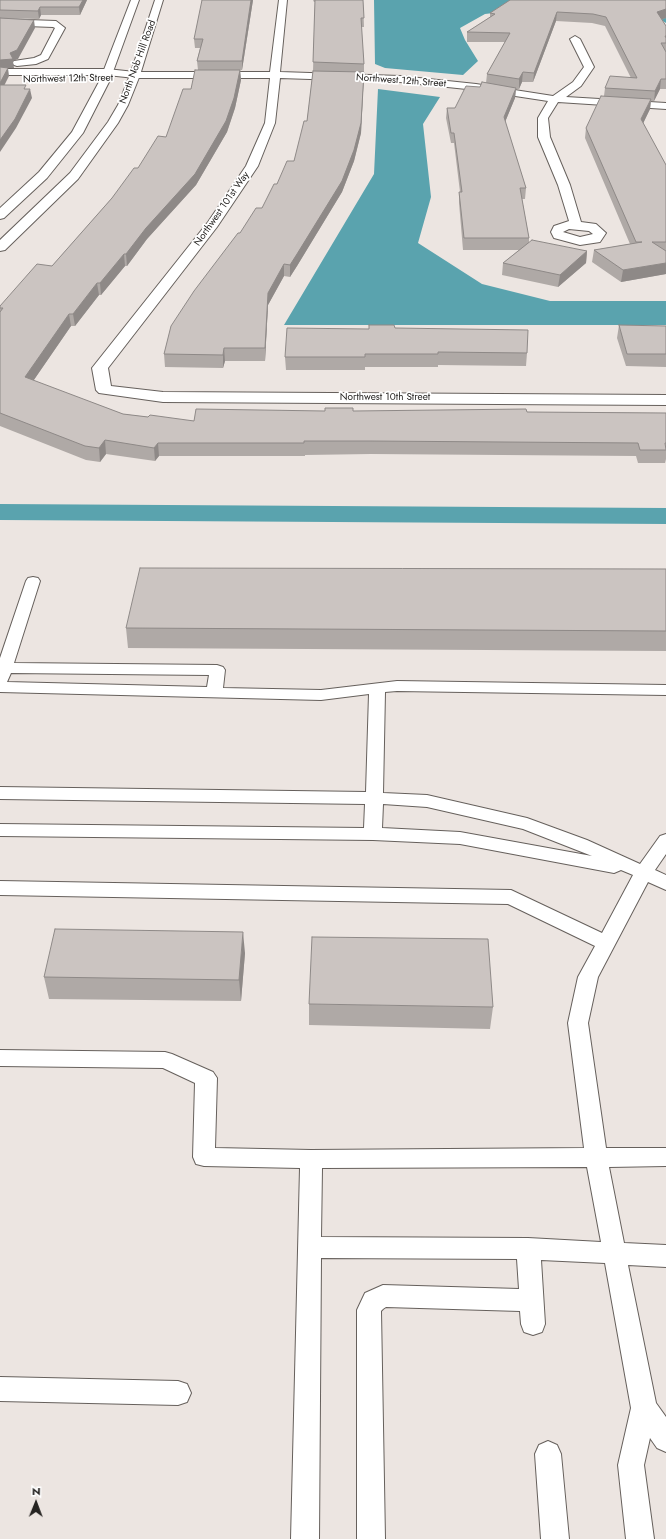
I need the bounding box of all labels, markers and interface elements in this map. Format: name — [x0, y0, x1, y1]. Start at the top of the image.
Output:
street label: North Nob Hill Road — [117, 19, 159, 105]
street label: Northwest 12th Street — [23, 72, 113, 86]
street label: Northwest 12th Street — [356, 72, 446, 90]
street label: Northwest 101st Way — [192, 170, 252, 248]
street label: Northwest 10th Street — [340, 392, 430, 404]
north arrow — [16, 1483, 56, 1523]
text: N — [32, 1483, 41, 1499]

